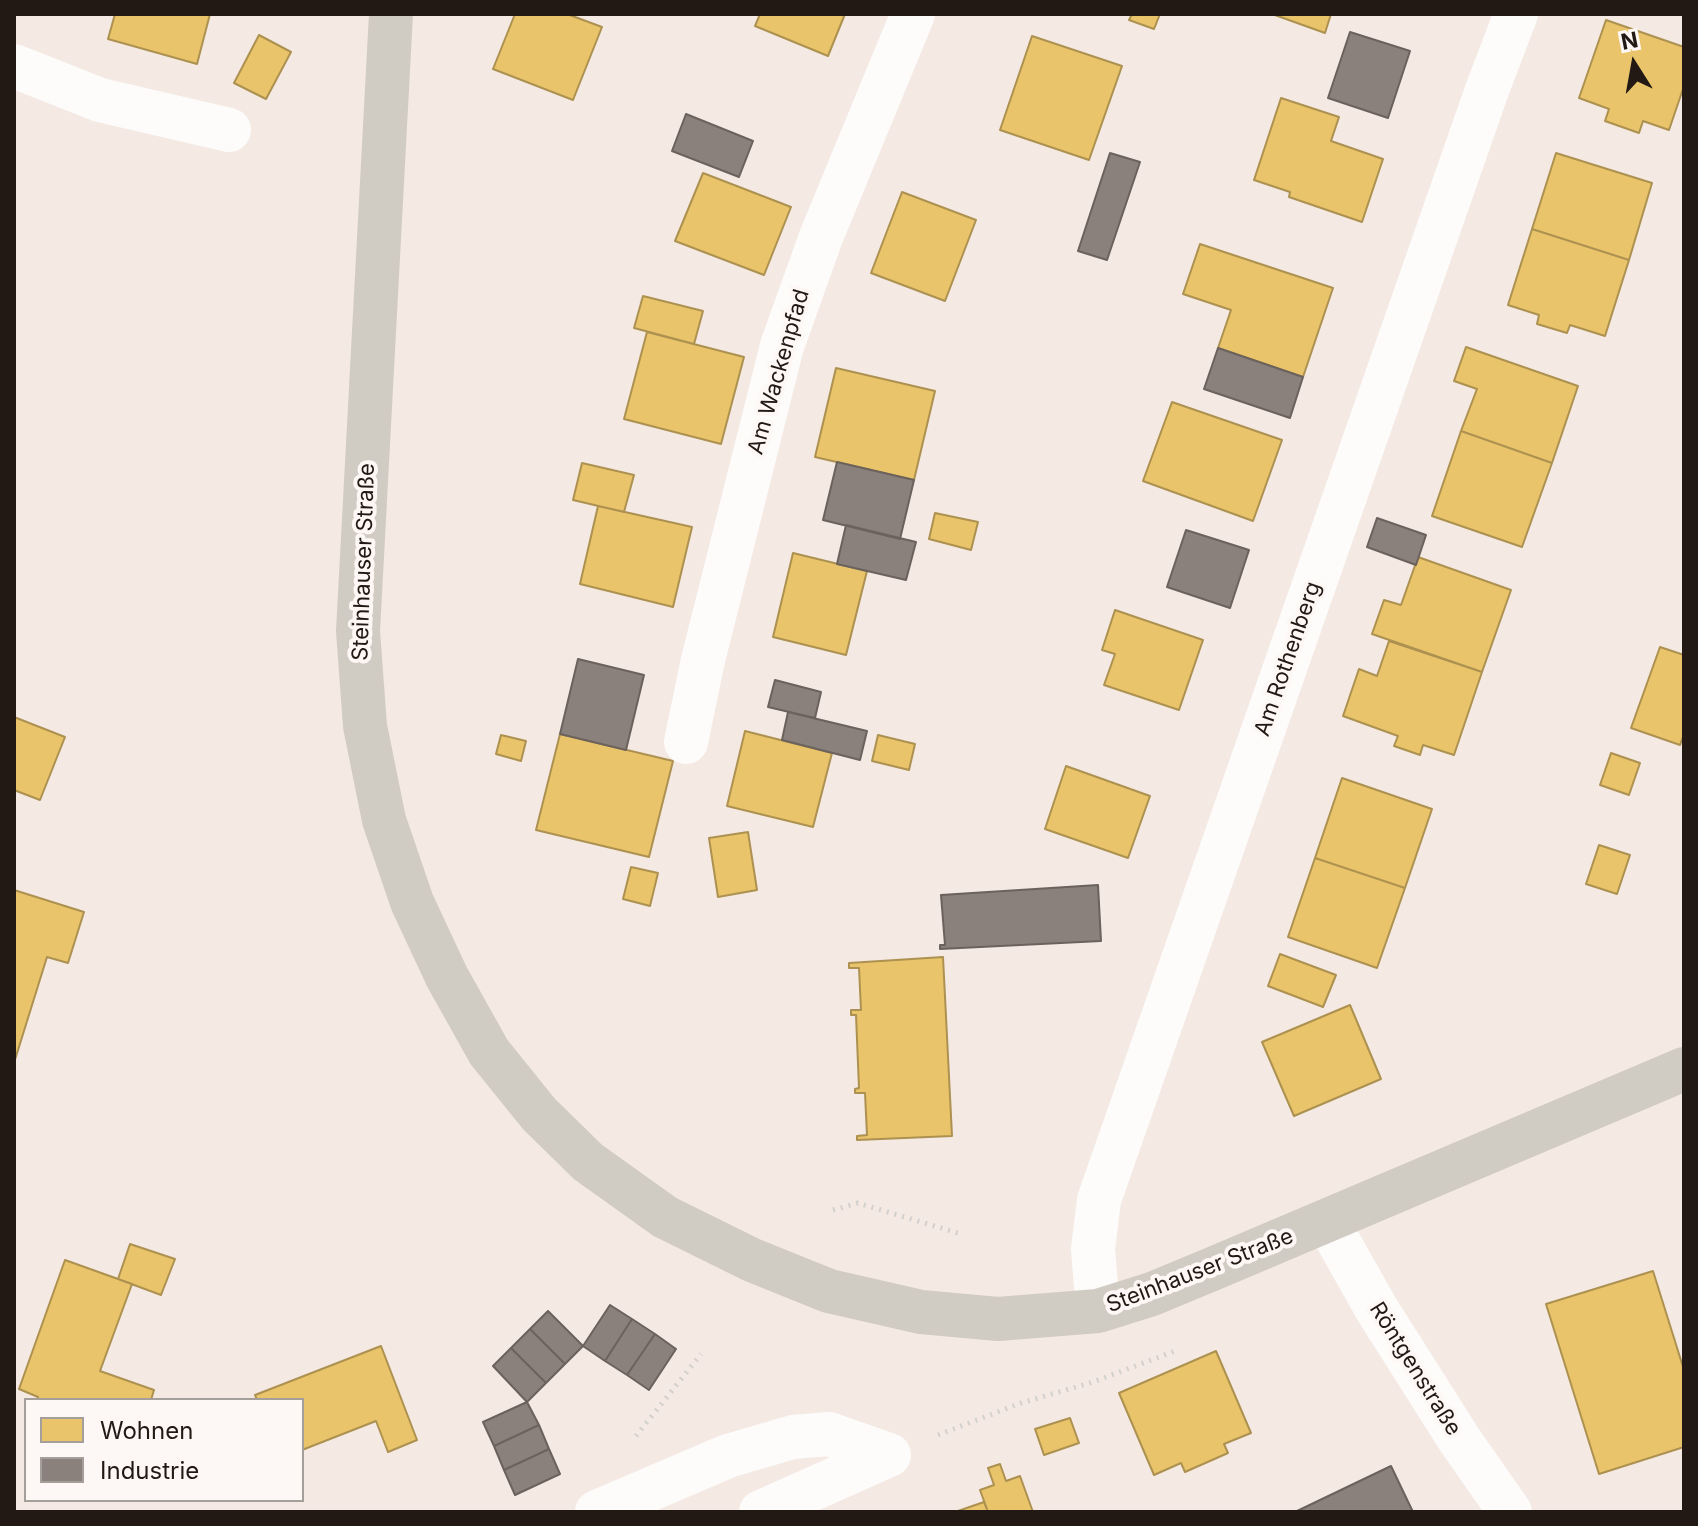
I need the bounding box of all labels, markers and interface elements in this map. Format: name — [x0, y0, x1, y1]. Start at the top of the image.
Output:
north arrow — [1594, 24, 1674, 104]
text: N — [1619, 26, 1640, 55]
street label: Am Wackenpfad — [743, 286, 815, 458]
street label: Steinhauser Straße — [347, 463, 381, 661]
street label: Am Rothenberg — [1249, 578, 1327, 740]
street label: Steinhauser Straße — [1103, 1223, 1297, 1319]
street label: Röntgenstraße — [1363, 1297, 1467, 1441]
legend — [24, 1398, 304, 1502]
text: Wohnen — [100, 1416, 193, 1445]
text: Industrie — [100, 1456, 199, 1485]

